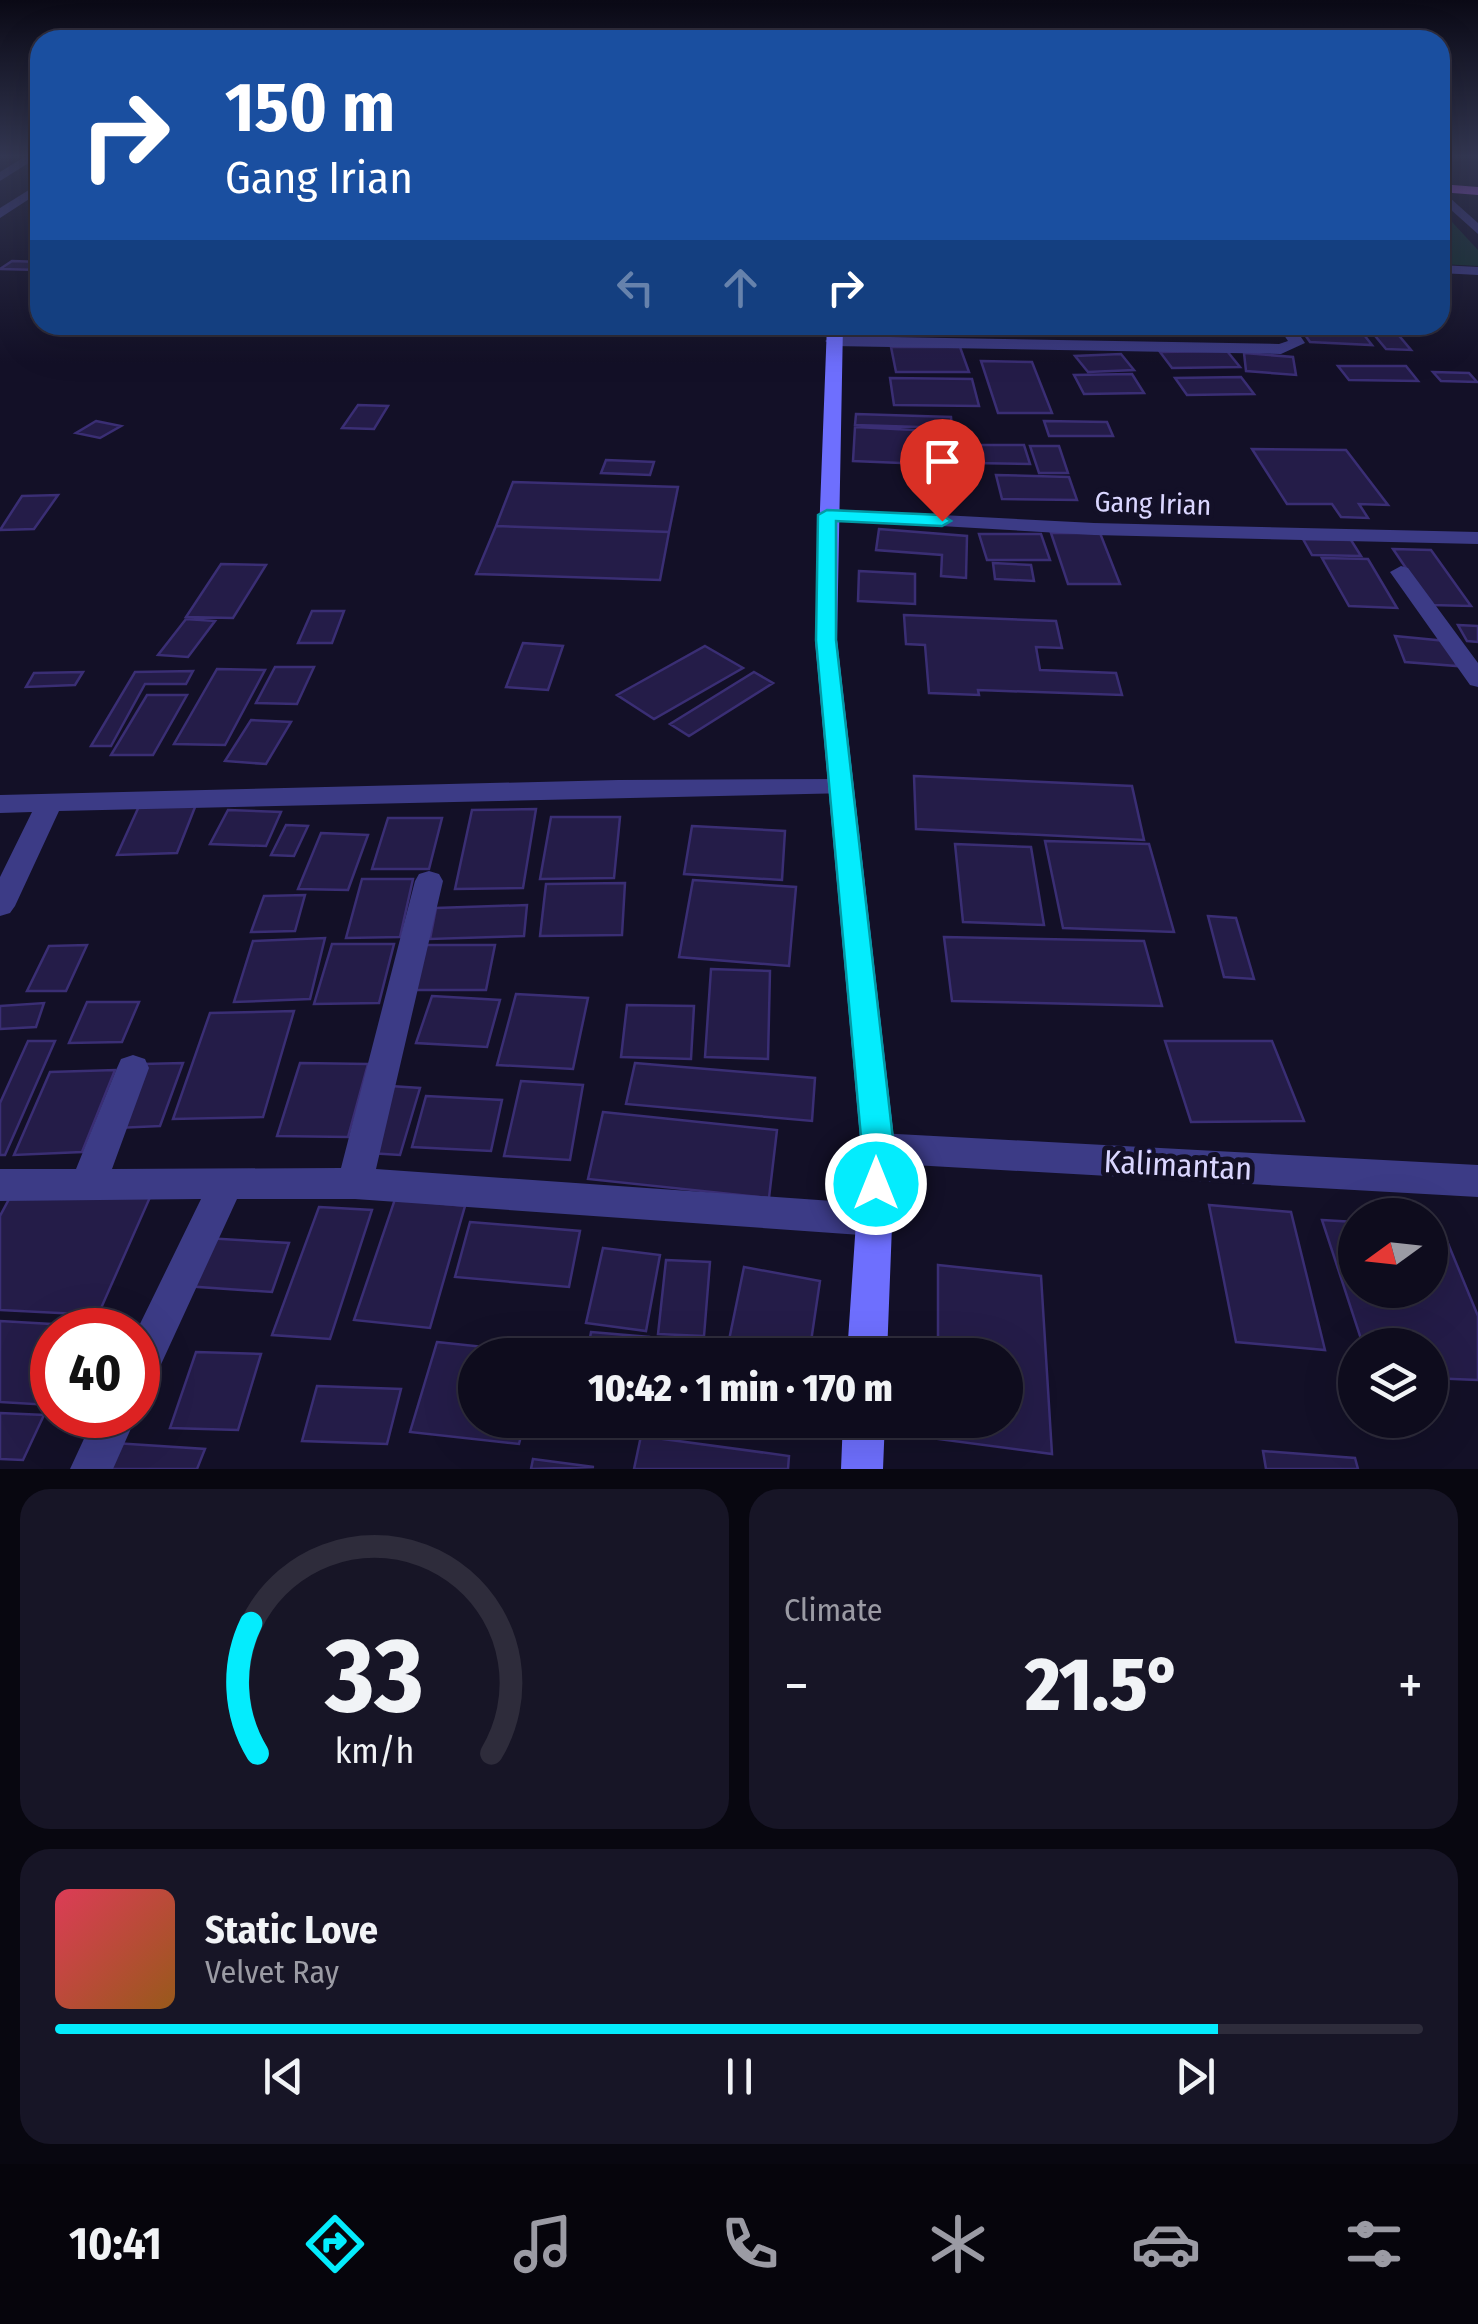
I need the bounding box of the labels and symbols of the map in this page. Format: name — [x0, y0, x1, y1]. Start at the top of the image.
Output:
pin — [900, 419, 985, 522]
street label: Gang Irian — [1094, 485, 1212, 522]
position arrow — [824, 1132, 928, 1236]
street label: Kalimantan — [1103, 1142, 1253, 1188]
north arrow — [1338, 1198, 1448, 1308]
speed limit sign: 40 — [30, 1308, 160, 1438]

